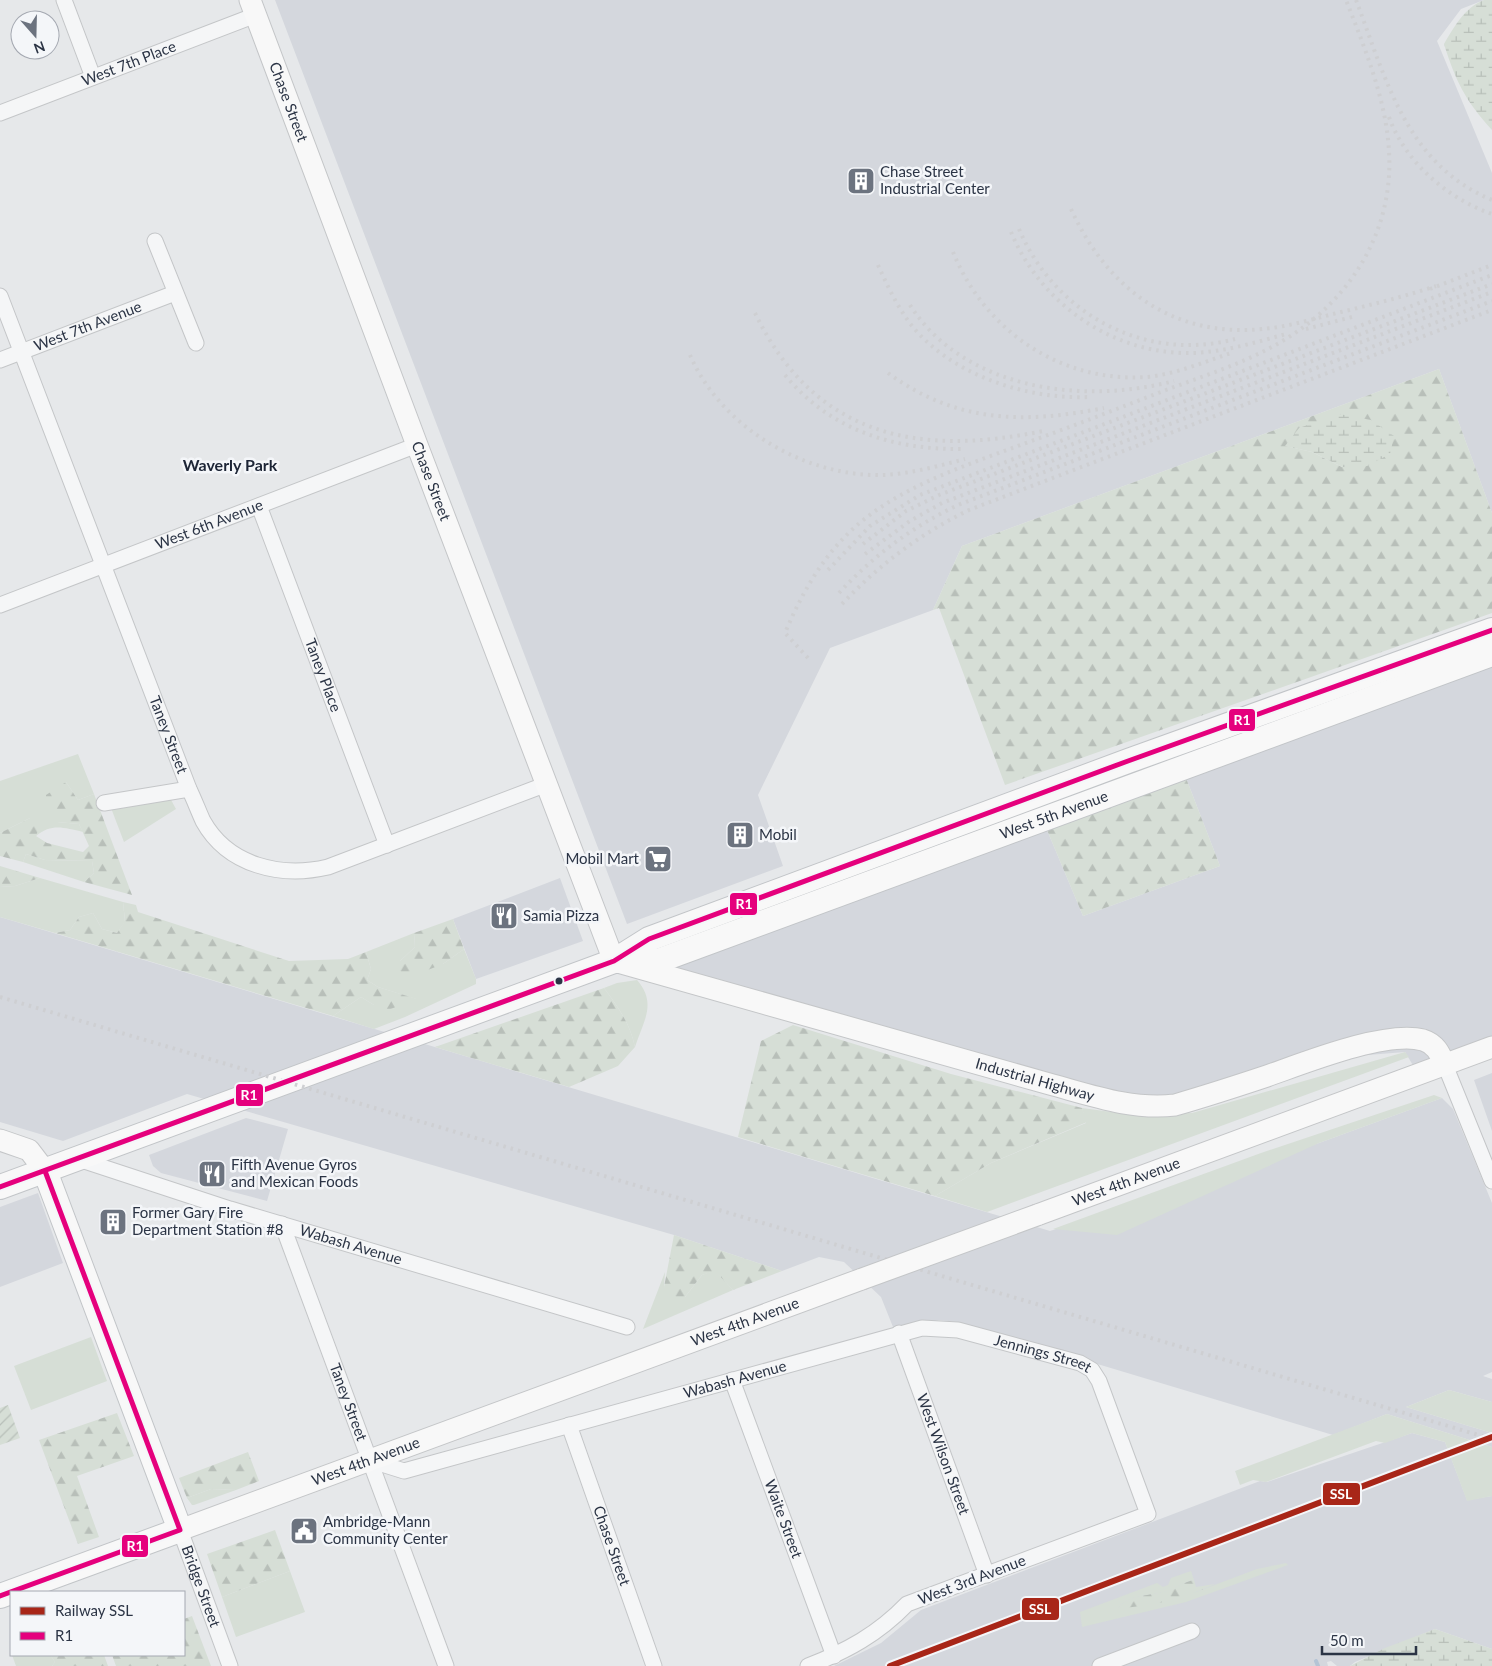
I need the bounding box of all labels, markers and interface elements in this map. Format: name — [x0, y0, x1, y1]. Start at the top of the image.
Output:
north arrow — [10, 10, 60, 60]
street label: West 7th Place — [79, 36, 178, 89]
text: N — [32, 38, 48, 58]
street label: Chase Street — [266, 59, 313, 145]
place label: Chase Street Industrial Center — [880, 162, 990, 197]
building icon: Chase Street Industrial Center — [846, 166, 876, 196]
street label: West 7th Avenue — [31, 297, 144, 354]
street label: Chase Street — [408, 438, 455, 524]
district label: Waverly Park — [183, 455, 278, 474]
street label: West 6th Avenue — [152, 495, 265, 553]
street label: Taney Place — [302, 636, 346, 714]
street label: Taney Street — [146, 693, 192, 776]
line badge: R1 — [1228, 708, 1256, 732]
text: R1 — [1233, 711, 1251, 728]
street label: West 5th Avenue — [997, 786, 1110, 842]
building icon: Mobil — [725, 820, 755, 850]
place label: Mobil — [759, 825, 797, 843]
supermarket icon: Mobil Mart — [643, 844, 673, 874]
place label: Mobil Mart — [565, 849, 640, 867]
line badge: R1 — [729, 892, 758, 916]
text: R1 — [735, 895, 753, 912]
restaurant icon: Samia Pizza — [489, 901, 519, 931]
place label: Samia Pizza — [523, 906, 599, 924]
unlabelled marker — [554, 976, 564, 986]
street label: Industrial Highway — [974, 1054, 1097, 1104]
line badge: R1 — [235, 1083, 264, 1107]
text: R1 — [240, 1086, 258, 1103]
street label: West 4th Avenue — [1069, 1153, 1182, 1209]
place label: Fifth Avenue Gyros and Mexican Foods — [231, 1155, 358, 1190]
restaurant icon: Fifth Avenue Gyros and Mexican Foods — [197, 1159, 227, 1189]
place label: Former Gary Fire Department Station #8 — [132, 1203, 284, 1238]
building icon: Former Gary Fire Department Station #8 — [98, 1207, 128, 1237]
street label: Wabash Avenue — [298, 1220, 404, 1268]
street label: West 4th Avenue — [688, 1293, 801, 1349]
street label: Jennings Street — [992, 1330, 1096, 1376]
street label: Wabash Avenue — [681, 1356, 788, 1401]
street label: Taney Street — [326, 1360, 372, 1444]
street label: West Wilson Street — [914, 1391, 974, 1517]
street label: West 4th Avenue — [309, 1433, 422, 1489]
street label: Waite Street — [762, 1477, 807, 1561]
line badge: SSL — [1322, 1482, 1361, 1506]
text: SSL — [1330, 1485, 1353, 1502]
street label: Chase Street — [590, 1503, 635, 1588]
place label: Ambridge-Mann Community Center — [323, 1512, 448, 1547]
public building icon: Ambridge-Mann Community Center — [289, 1516, 319, 1546]
line badge: R1 — [121, 1534, 149, 1558]
text: R1 — [126, 1537, 144, 1554]
street label: Bridge Street — [178, 1542, 225, 1630]
street label: West 3rd Avenue — [915, 1550, 1028, 1608]
legend — [10, 1591, 185, 1656]
line badge: SSL — [1021, 1597, 1060, 1621]
text: SSL — [1029, 1600, 1052, 1617]
text: Railway SSL — [55, 1601, 133, 1619]
scale bar — [1322, 1624, 1416, 1656]
text: R1 — [55, 1626, 73, 1644]
text: 50 m — [1330, 1631, 1364, 1649]

